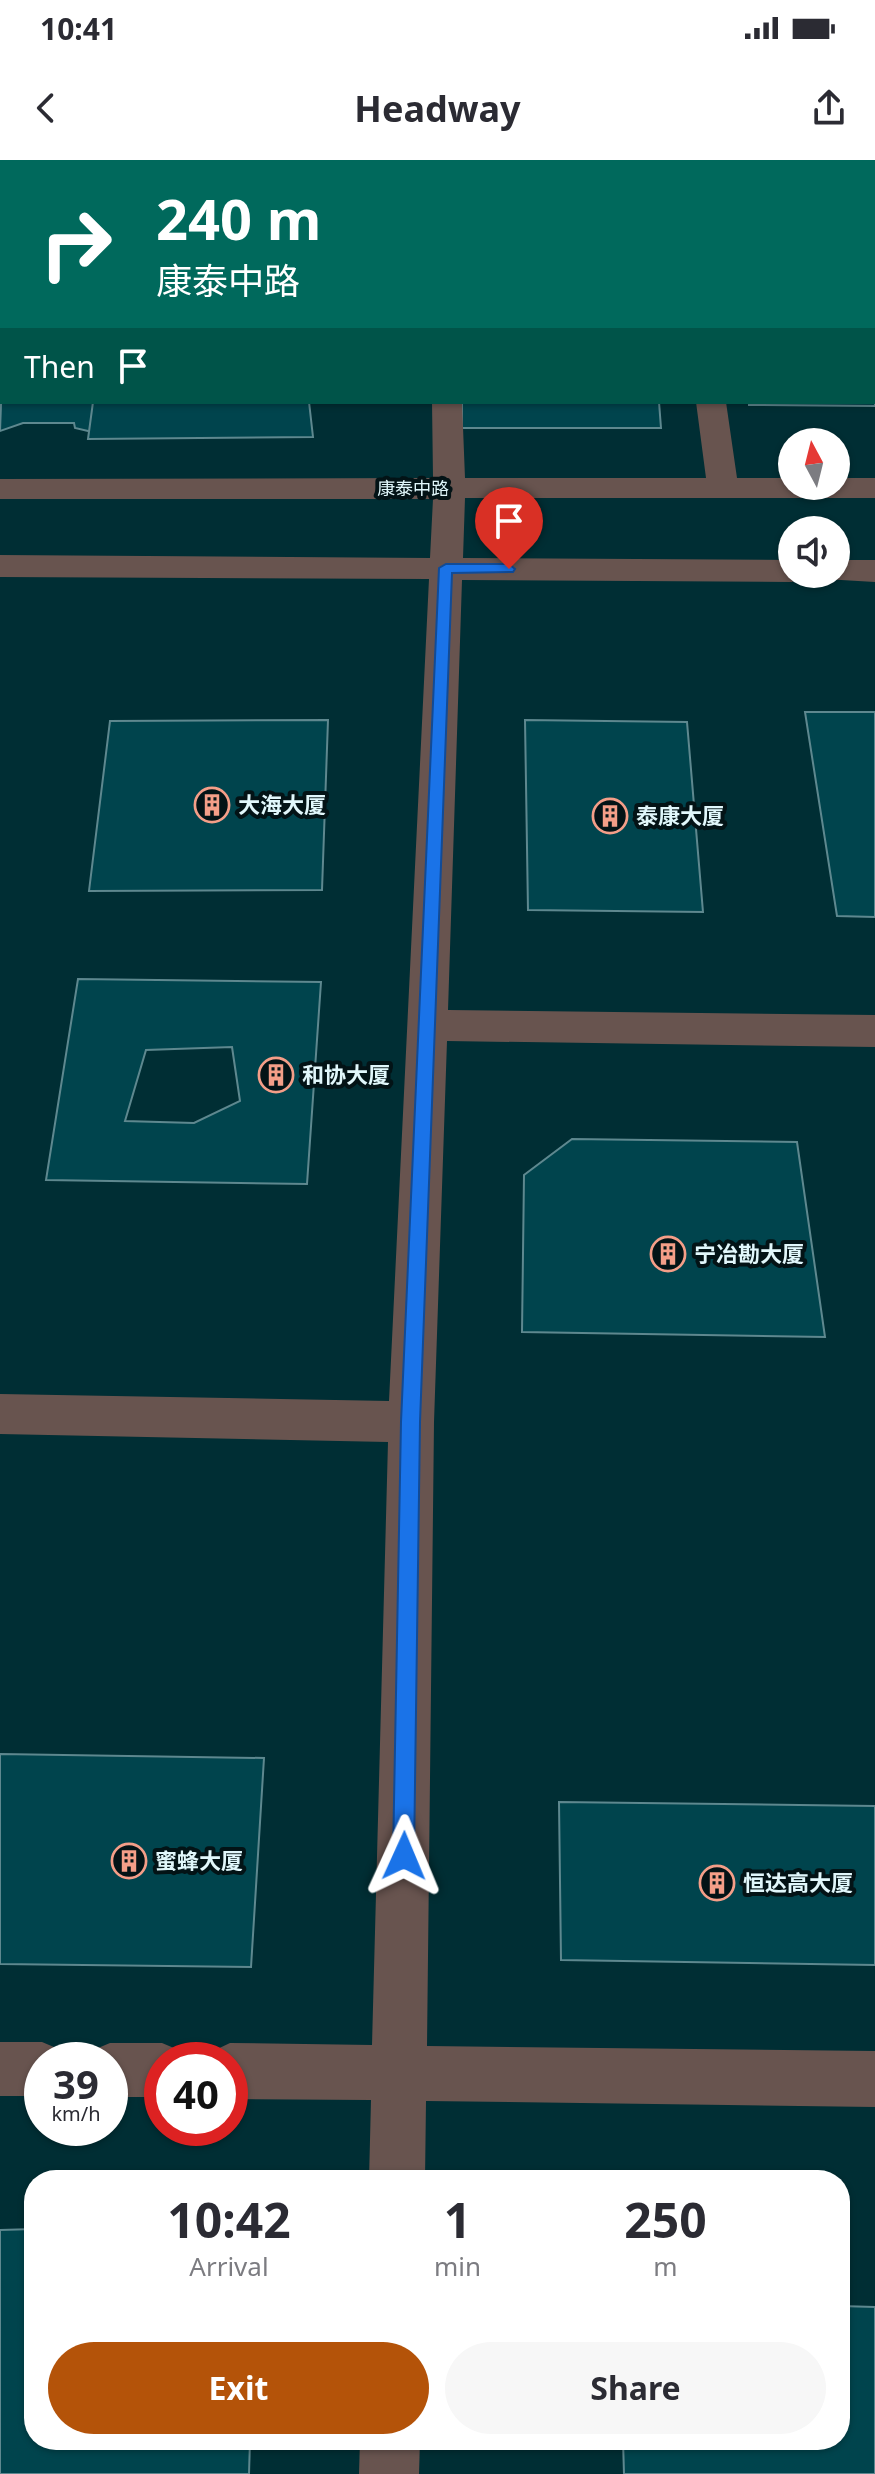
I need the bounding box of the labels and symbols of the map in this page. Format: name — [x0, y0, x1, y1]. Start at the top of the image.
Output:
north arrow — [778, 428, 850, 500]
street label: 康泰中路 — [377, 476, 449, 500]
pin — [475, 487, 543, 569]
building icon: 大海大厦 — [193, 786, 231, 824]
place label: 大海大厦 — [238, 789, 326, 819]
building icon: 泰康大厦 — [591, 797, 629, 835]
place label: 泰康大厦 — [636, 800, 724, 830]
building icon: 和协大厦 — [257, 1056, 295, 1094]
place label: 和协大厦 — [302, 1059, 390, 1089]
building icon: 宁冶勘大厦 — [649, 1235, 687, 1273]
place label: 宁冶勘大厦 — [694, 1238, 804, 1268]
position arrow — [362, 1814, 446, 1898]
building icon: 蜜蜂大厦 — [110, 1842, 148, 1880]
place label: 蜜蜂大厦 — [155, 1845, 243, 1875]
building icon: 恒达高大厦 — [698, 1864, 736, 1902]
place label: 恒达高大厦 — [743, 1867, 853, 1897]
speed limit sign: 40 — [144, 2042, 248, 2146]

